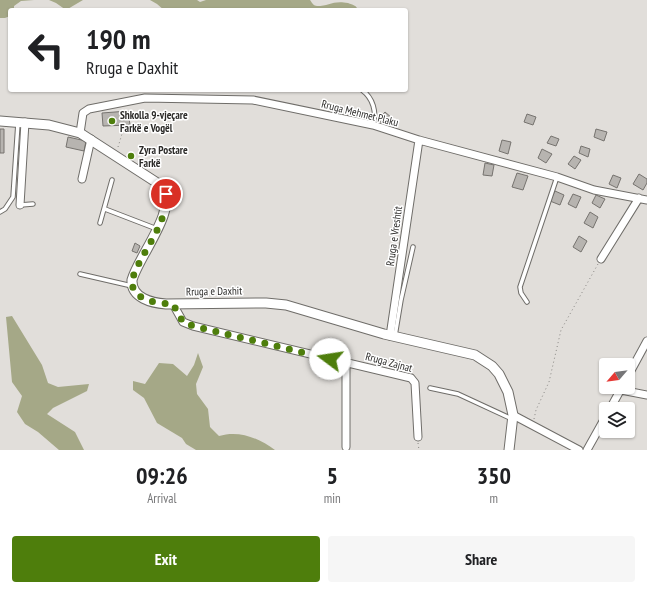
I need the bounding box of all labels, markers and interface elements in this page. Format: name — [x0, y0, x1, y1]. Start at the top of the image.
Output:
text: 190 m — [86, 20, 150, 57]
icon: left — [20, 24, 72, 76]
text: Rruga e Daxhit — [86, 56, 178, 79]
street label: Rruga Mehmet Plaku — [320, 97, 400, 129]
place label: Shkolla 9-vjeçare Farkë e Vogël — [120, 108, 188, 135]
marker: Shkolla 9-vjeçare Farkë e Vogël — [107, 116, 117, 126]
place label: Zyra Postare Farkë — [139, 143, 188, 170]
marker: Zyra Postare Farkë — [126, 151, 136, 161]
pin — [149, 177, 183, 211]
icon: arrive — [155, 183, 177, 205]
street label: Rruga e Vreshtit — [383, 205, 405, 267]
street label: Rruga e Daxhit — [186, 284, 242, 298]
position arrow — [309, 338, 351, 380]
street label: Rruga Zajnat — [364, 349, 414, 375]
north arrow — [599, 358, 635, 394]
map controls — [599, 358, 635, 438]
button: layers — [599, 402, 635, 438]
text: 09:26 — [136, 460, 188, 491]
text: 5 — [326, 460, 338, 491]
text: 350 — [477, 460, 511, 491]
text: Arrival — [147, 490, 177, 507]
text: min — [324, 490, 341, 507]
text: m — [490, 490, 498, 507]
button: Exit — [12, 536, 320, 582]
button: Share — [328, 536, 635, 582]

